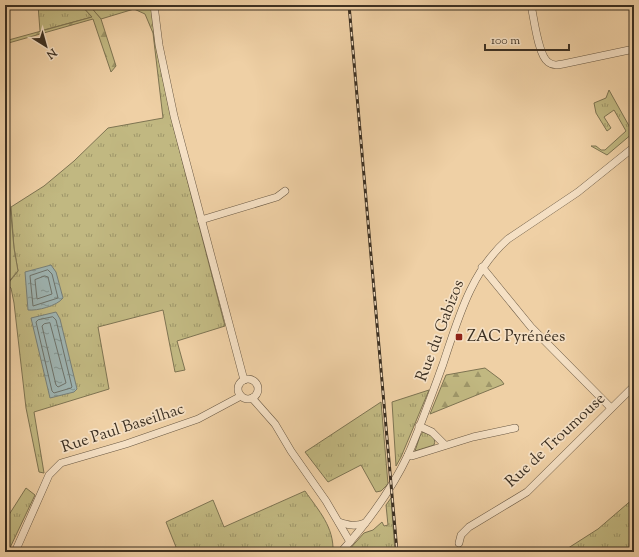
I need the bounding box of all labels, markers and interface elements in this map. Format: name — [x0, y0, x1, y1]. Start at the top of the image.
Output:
north arrow — [26, 26, 66, 66]
scale bar — [485, 26, 569, 52]
text: 100 m — [491, 32, 520, 50]
text: N — [43, 44, 61, 62]
street label: Rue du Gabizos — [411, 277, 471, 385]
place label: ZAC Pyrénées — [467, 326, 565, 349]
marker: ZAC Pyrénées — [454, 332, 464, 342]
street label: Rue de Troumouse — [501, 388, 611, 494]
street label: Rue Paul Baseilhac — [59, 398, 187, 460]

